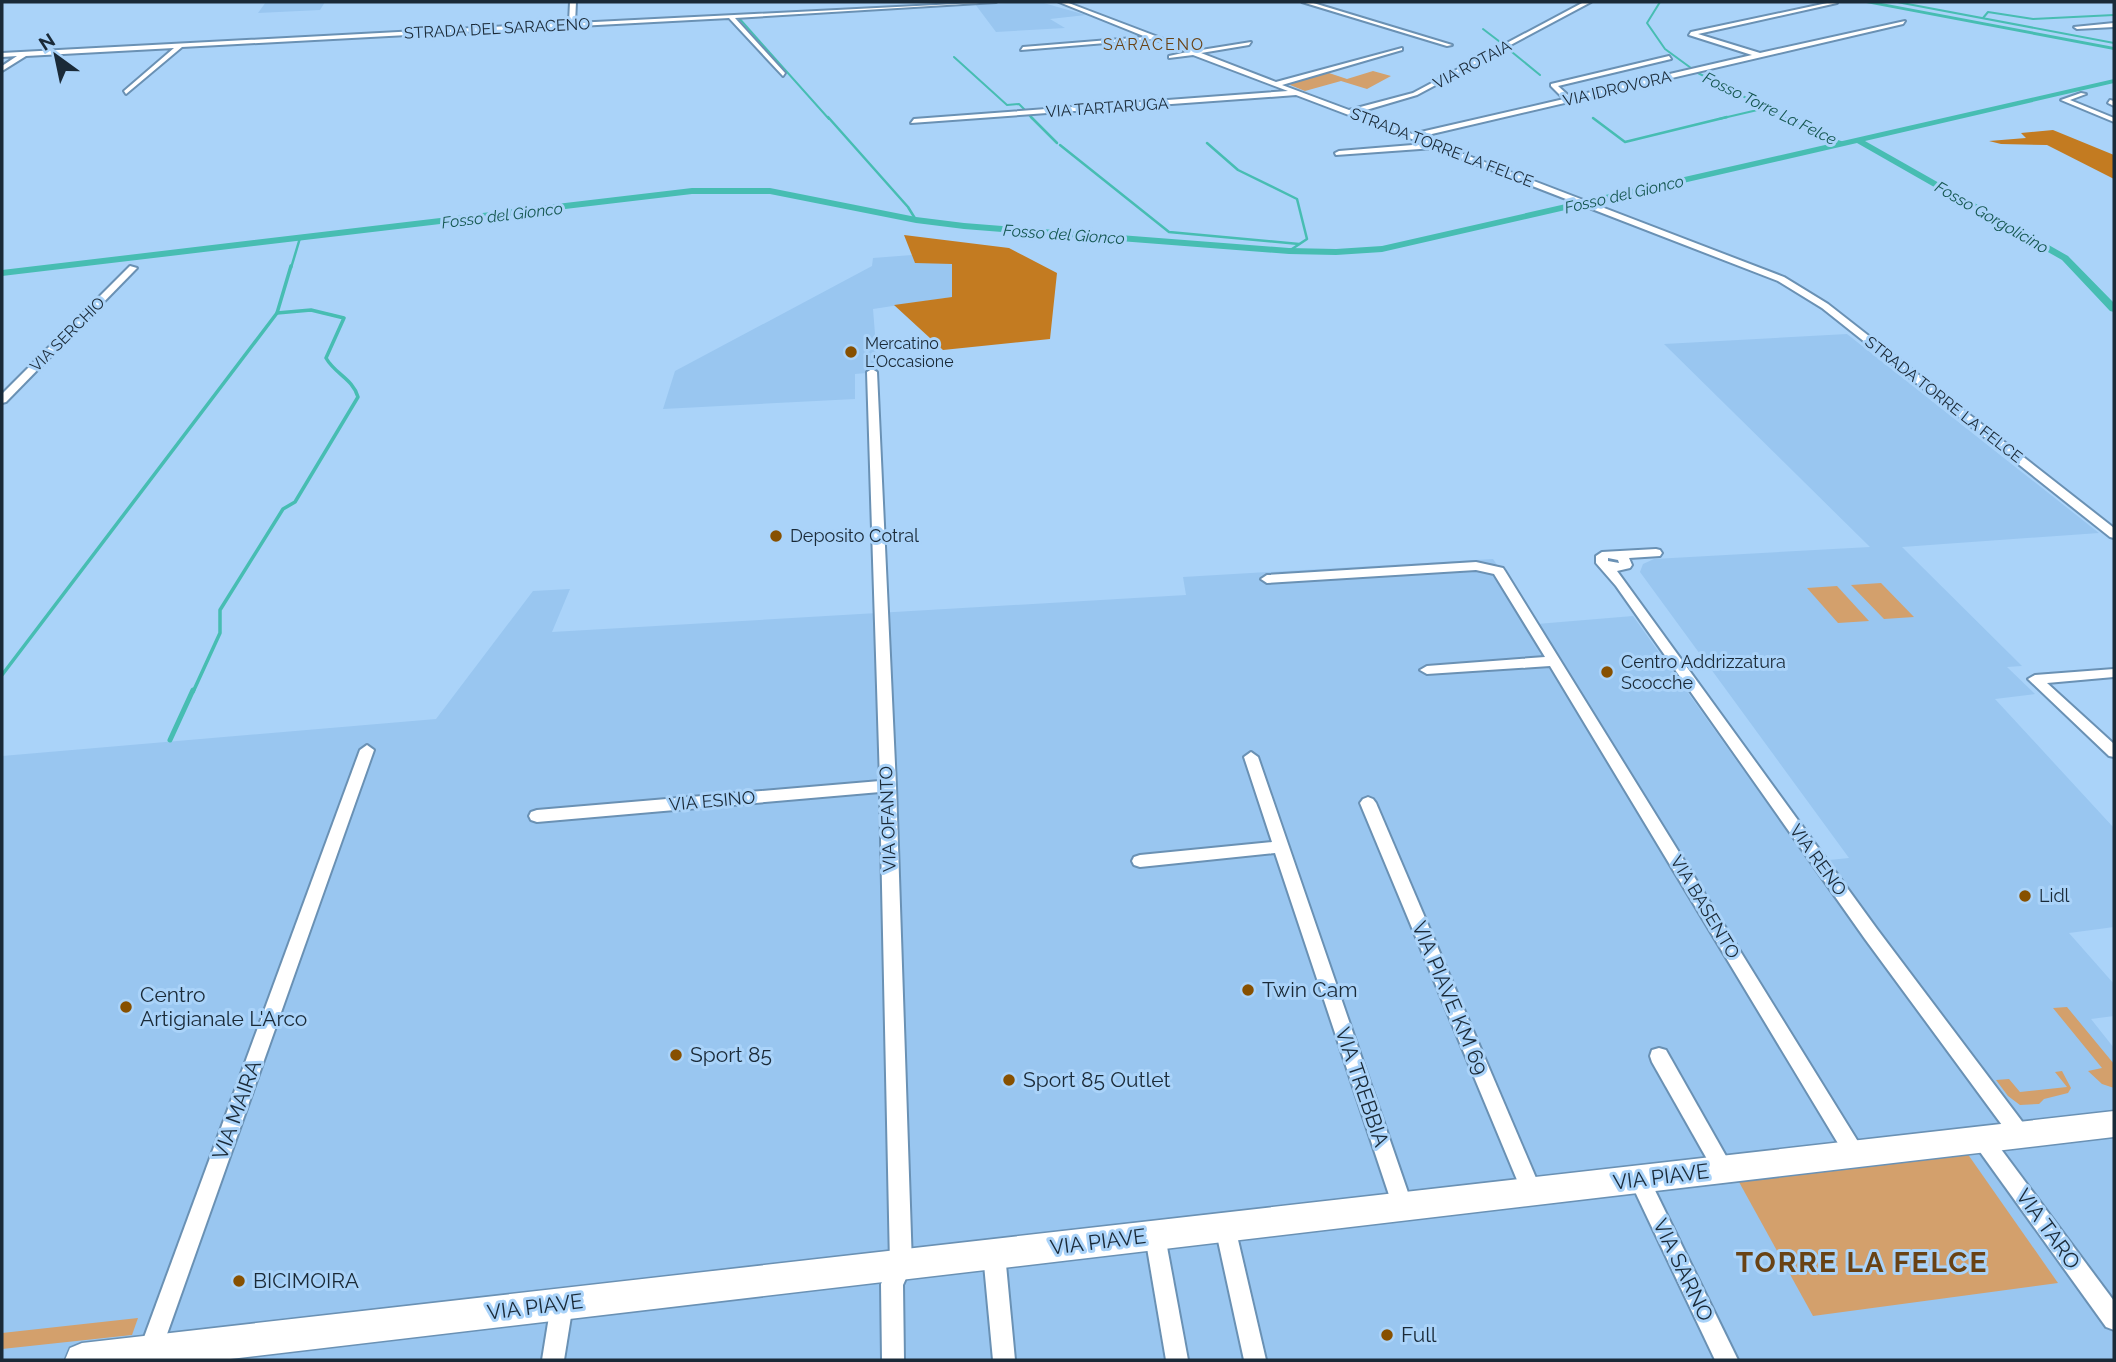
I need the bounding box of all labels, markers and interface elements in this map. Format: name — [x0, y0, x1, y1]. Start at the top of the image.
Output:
street label: STRADA DEL SARACENO — [403, 14, 591, 43]
north arrow — [21, 21, 91, 91]
text: N — [35, 29, 59, 55]
district label: SARACENO — [1103, 35, 1205, 54]
street label: VIA ROTAIA — [1430, 36, 1515, 93]
street label: VIA IDROVORA — [1561, 67, 1673, 110]
water label: Fosso Torre La Felce — [1700, 68, 1840, 149]
street label: VIA TARTARUGA — [1045, 94, 1169, 121]
street label: STRADA TORRE LA FELCE — [1348, 104, 1536, 191]
water label: Fosso del Gionco — [1563, 172, 1686, 217]
water label: Fosso Gorgolicino — [1932, 177, 2052, 258]
water label: Fosso del Gionco — [440, 199, 564, 232]
water label: Fosso del Gionco — [1002, 221, 1125, 248]
street label: VIA SERCHIO — [26, 293, 109, 376]
street label: STRADA TORRE LA FELCE — [1861, 332, 2026, 467]
place label: Mercatino L'Occasione — [865, 334, 954, 371]
marker: Mercatino L'Occasione — [843, 344, 859, 360]
place label: Deposito Cotral — [790, 525, 919, 546]
marker: Deposito Cotral — [768, 528, 784, 544]
place label: Centro Addrizzatura Scocche — [1621, 651, 1786, 693]
marker: Centro Addrizzatura Scocche — [1599, 664, 1615, 680]
street label: VIA OFANTO — [875, 766, 900, 872]
street label: VIA ESINO — [668, 786, 756, 815]
street label: VIA RENO — [1786, 820, 1851, 899]
street label: VIA BASENTO — [1666, 851, 1744, 962]
place label: Lidl — [2039, 885, 2070, 906]
marker: Lidl — [2017, 888, 2033, 904]
street label: VIA PIAVE KM 69 — [1407, 917, 1494, 1078]
place label: Twin Cam — [1262, 977, 1358, 1002]
place label: Centro Artigianale L'Arco — [140, 982, 307, 1031]
marker: Twin Cam — [1240, 982, 1256, 998]
marker: Centro Artigianale L'Arco — [118, 999, 134, 1015]
street label: VIA TREBBIA — [1330, 1024, 1395, 1150]
place label: Sport 85 — [690, 1042, 772, 1067]
marker: Sport 85 — [668, 1047, 684, 1063]
street label: VIA MAIRA — [207, 1057, 266, 1163]
place label: Sport 85 Outlet — [1023, 1067, 1170, 1092]
marker: Sport 85 Outlet — [1001, 1072, 1017, 1088]
street label: VIA PIAVE — [1611, 1158, 1710, 1195]
street label: VIA TARO — [2011, 1184, 2086, 1274]
street label: VIA SARNO — [1648, 1215, 1719, 1325]
street label: VIA PIAVE — [1048, 1223, 1147, 1260]
district label: TORRE LA FELCE — [1736, 1246, 1988, 1279]
place label: BICIMOIRA — [253, 1268, 359, 1293]
marker: BICIMOIRA — [231, 1273, 247, 1289]
street label: VIA PIAVE — [485, 1288, 584, 1325]
place label: Full — [1401, 1322, 1437, 1347]
marker: Full — [1379, 1327, 1395, 1343]

